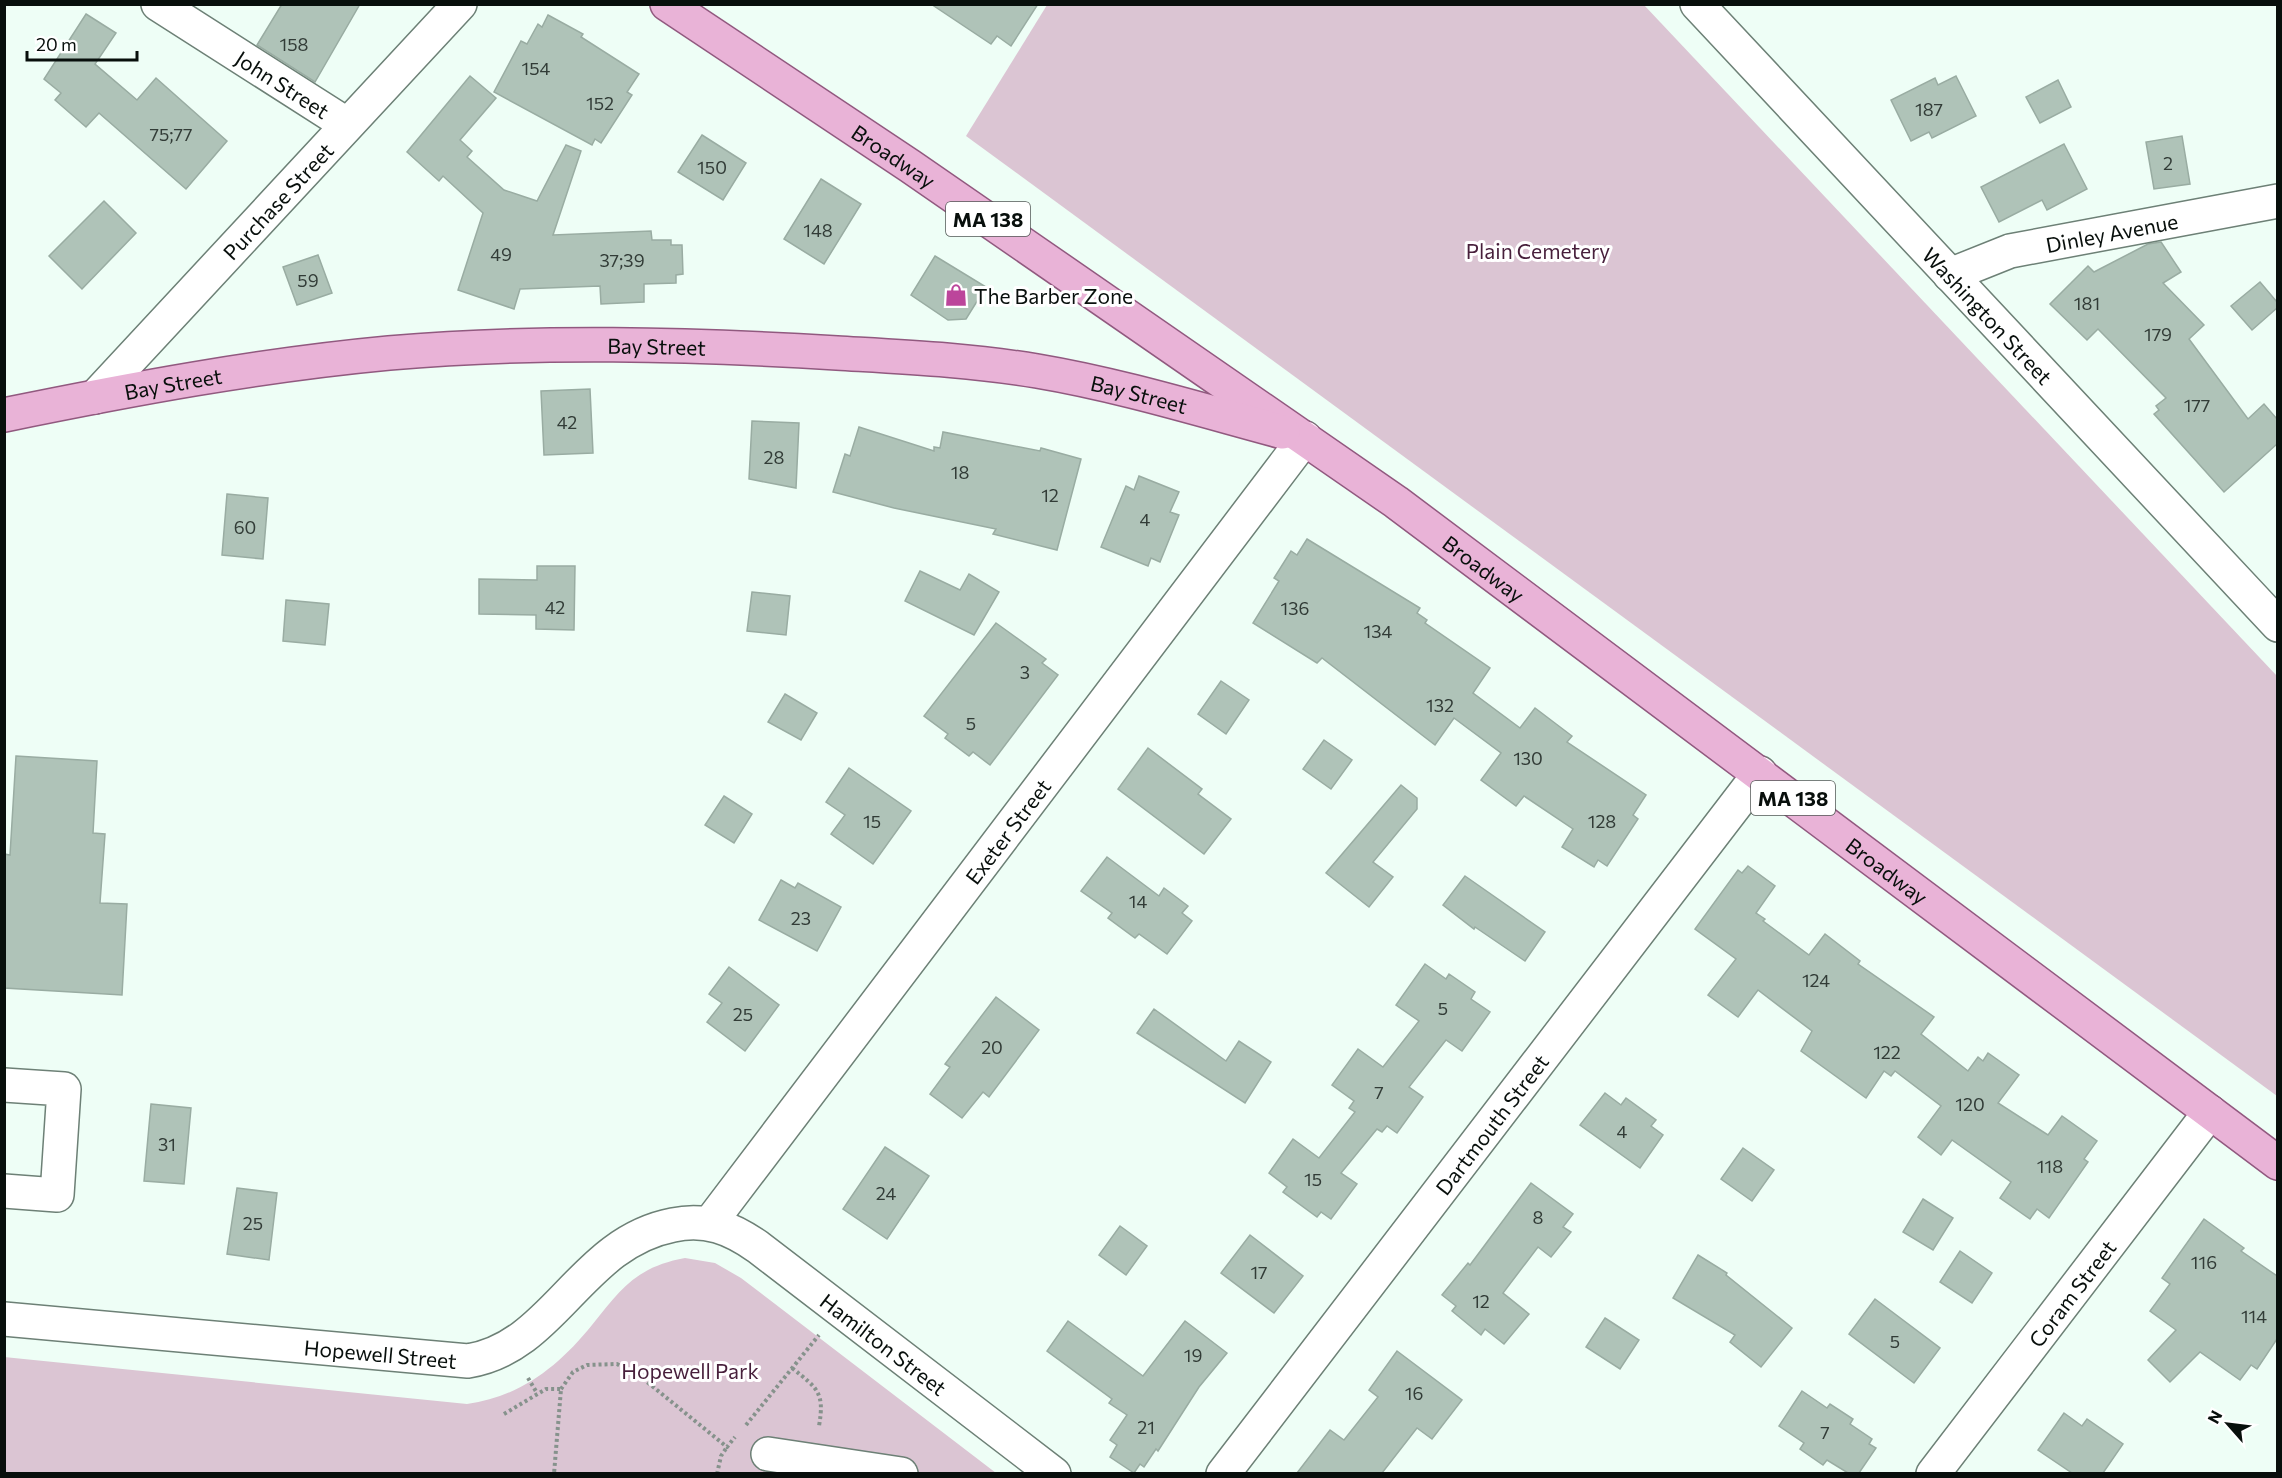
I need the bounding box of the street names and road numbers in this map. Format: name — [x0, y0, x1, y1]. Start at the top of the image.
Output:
street label: John Street — [231, 45, 334, 123]
street label: Broadway — [847, 119, 941, 193]
street label: Purchase Street — [217, 137, 338, 264]
road number: MA 138 — [946, 202, 1030, 236]
street label: Dinley Avenue — [2043, 207, 2180, 257]
street label: Washington Street — [1918, 241, 2058, 389]
street label: Bay Street — [607, 332, 706, 359]
street label: Bay Street — [122, 362, 224, 404]
street label: Bay Street — [1088, 369, 1190, 418]
street label: Broadway — [1438, 529, 1530, 607]
street label: Exeter Street — [959, 773, 1055, 888]
road number: MA 138 — [1751, 781, 1835, 815]
street label: Broadway — [1842, 832, 1933, 909]
street label: Dartmouth Street — [1430, 1049, 1553, 1199]
street label: Coram Street — [2023, 1235, 2120, 1351]
street label: Hamilton Street — [816, 1287, 952, 1400]
street label: Hopewell Street — [303, 1334, 458, 1372]

